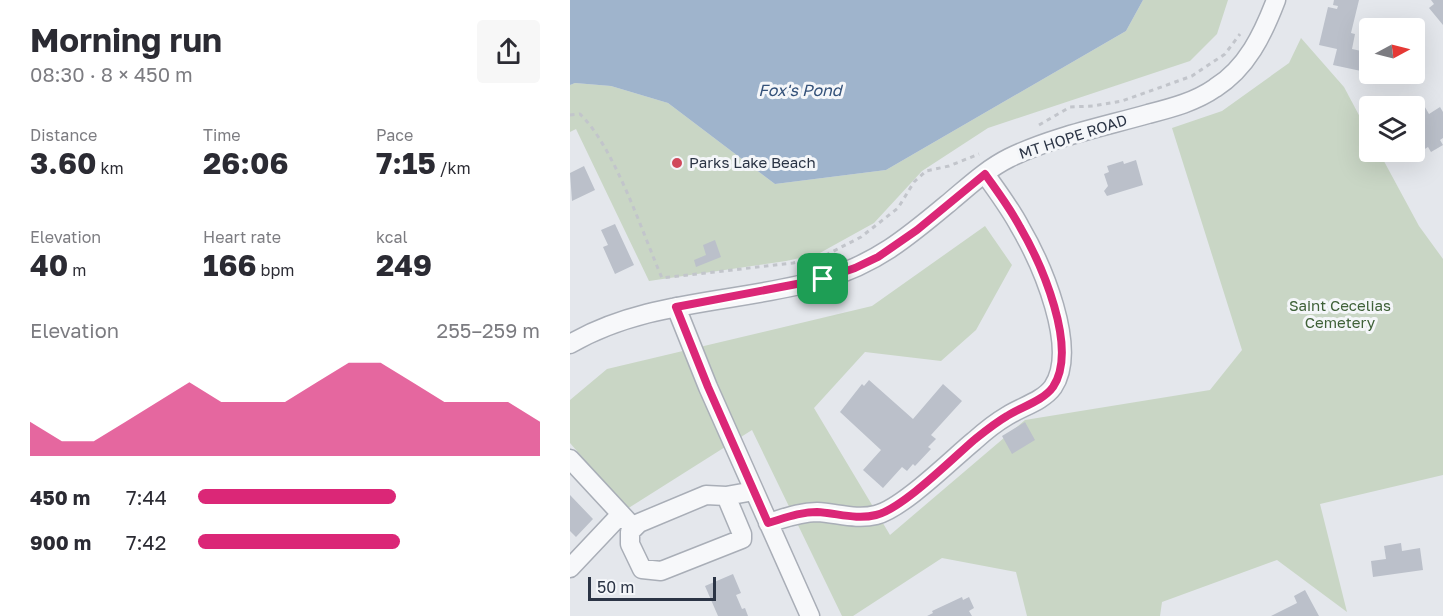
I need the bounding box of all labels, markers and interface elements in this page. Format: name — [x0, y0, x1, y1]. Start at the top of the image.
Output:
north arrow — [1359, 18, 1425, 84]
map controls — [1359, 18, 1425, 162]
text: Morning run — [30, 20, 222, 59]
button: share — [477, 20, 540, 83]
text: 08:30 · 8 × 450 m — [30, 62, 193, 86]
water label: Fox's Pond — [758, 80, 844, 100]
button: layers — [1359, 96, 1425, 162]
street label: MT HOPE ROAD — [1016, 110, 1129, 162]
text: Distance — [30, 125, 97, 145]
text: Time — [203, 125, 241, 145]
text: Pace — [376, 125, 413, 145]
text: 3.60 — [30, 145, 96, 181]
text: 26:06 — [203, 145, 289, 181]
text: 7:15 — [376, 145, 436, 181]
place label: Parks Lake Beach — [689, 153, 816, 171]
marker: Parks Lake Beach — [670, 156, 684, 170]
text: km — [96, 158, 124, 178]
text: /km — [436, 158, 471, 178]
text: Elevation — [30, 227, 101, 247]
text: Heart rate — [203, 227, 281, 247]
text: kcal — [376, 227, 408, 247]
text: 40 — [30, 247, 68, 283]
text: 166 — [203, 247, 257, 283]
text: 249 — [376, 247, 432, 283]
pin — [797, 253, 848, 304]
text: m — [68, 260, 86, 280]
text: bpm — [257, 260, 294, 280]
icon: arrive — [806, 262, 839, 295]
park label: Saint Cecelias Cemetery — [1289, 296, 1391, 331]
text: Elevation — [30, 318, 119, 342]
text: 255–259 m — [437, 318, 540, 342]
text: 450 m — [30, 485, 90, 509]
text: 7:44 — [126, 485, 167, 509]
text: 900 m — [30, 530, 91, 554]
text: 7:42 — [126, 530, 166, 554]
scale bar — [588, 574, 716, 602]
text: 50 m — [597, 577, 634, 597]

